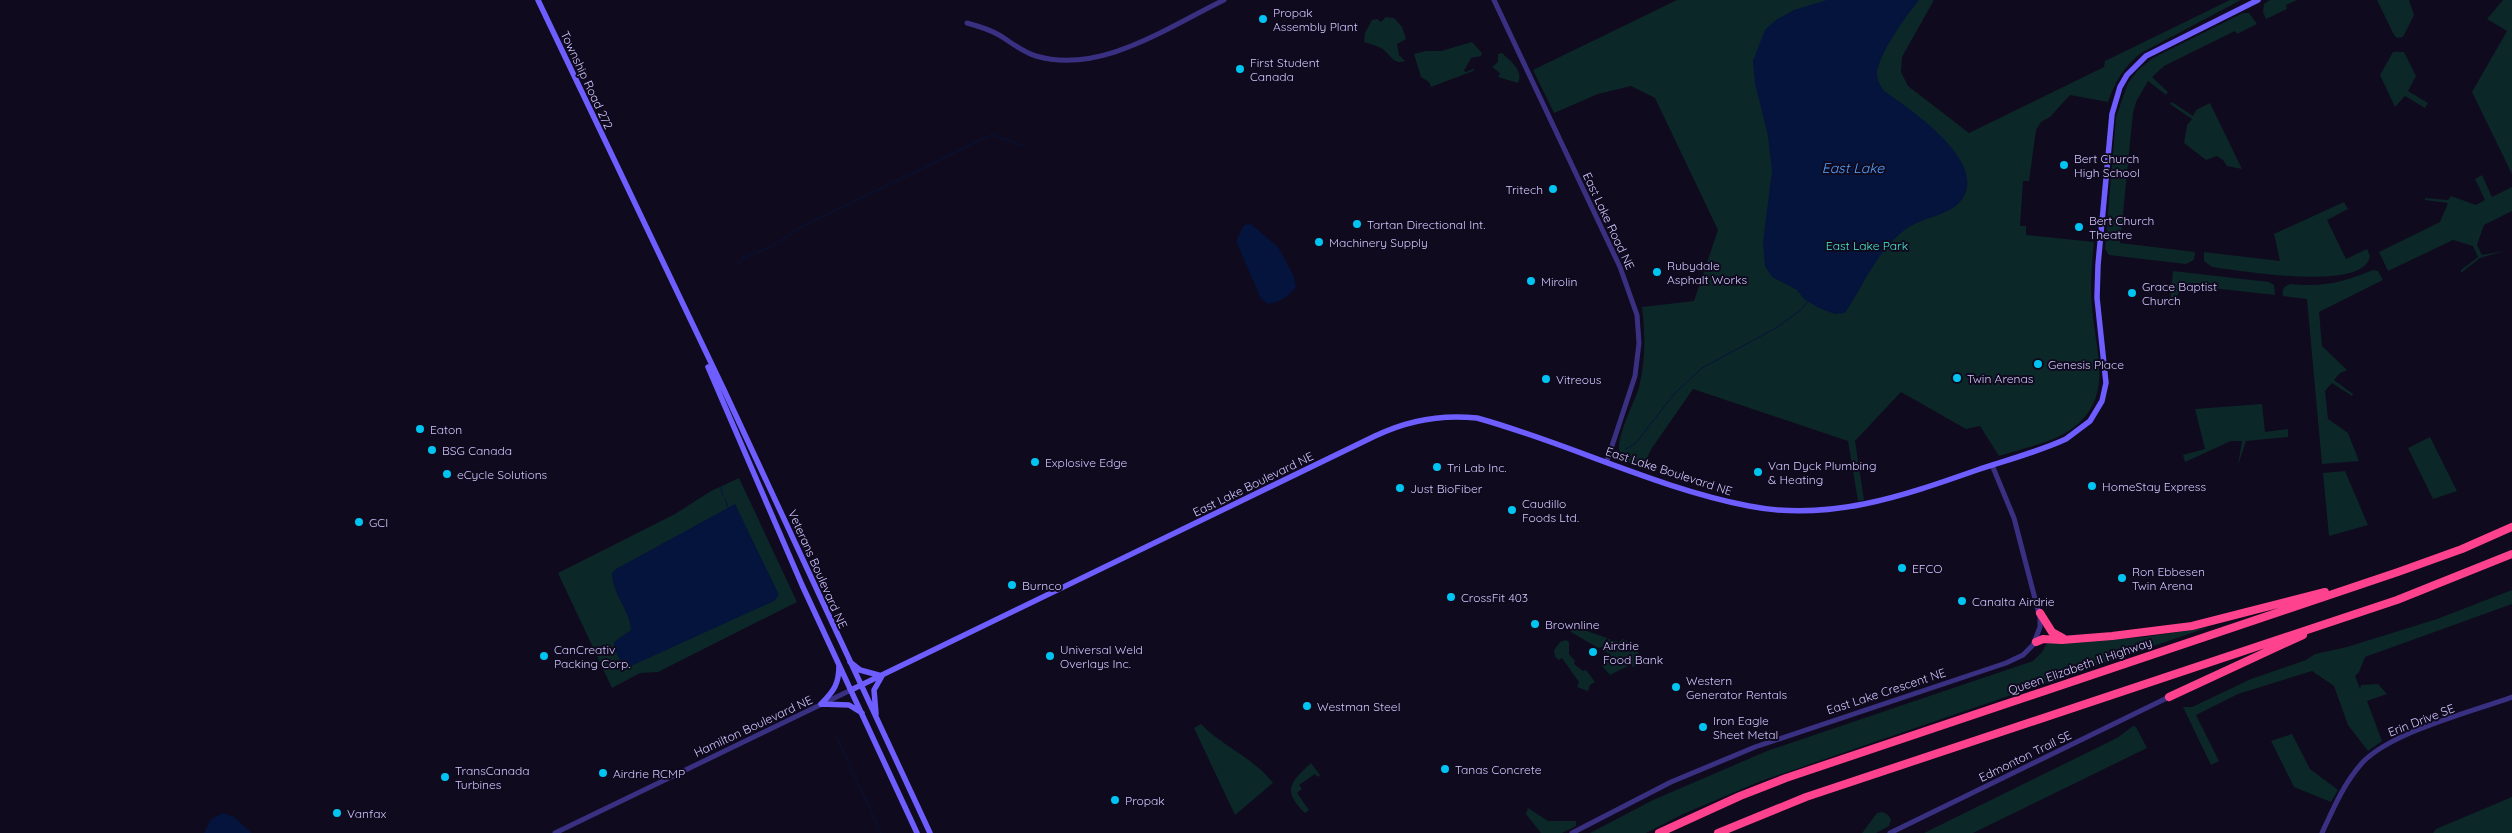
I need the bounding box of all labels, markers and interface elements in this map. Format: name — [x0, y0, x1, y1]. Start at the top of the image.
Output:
place label: Propak Assembly Plant — [1273, 5, 1358, 34]
marker: Propak Assembly Plant — [1257, 13, 1269, 25]
street label: Township Road 272 — [558, 28, 617, 132]
place label: First Student Canada — [1250, 55, 1320, 84]
marker: First Student Canada — [1234, 63, 1246, 75]
place label: Bert Church High School — [2074, 151, 2140, 180]
water label: East Lake — [1822, 159, 1885, 177]
marker: Bert Church High School — [2058, 159, 2070, 171]
street label: East Lake Road NE — [1580, 170, 1638, 272]
place label: Tritech — [1505, 182, 1543, 197]
marker: Tritech — [1547, 183, 1559, 195]
place label: Bert Church Theatre — [2089, 213, 2154, 242]
place label: Tartan Directional Int. — [1367, 217, 1485, 232]
marker: Tartan Directional Int. — [1351, 218, 1363, 230]
marker: Bert Church Theatre — [2073, 221, 2085, 233]
place label: Machinery Supply — [1329, 235, 1428, 250]
marker: Machinery Supply — [1313, 236, 1325, 248]
park label: East Lake Park — [1826, 238, 1908, 253]
place label: Rubydale Asphalt Works — [1667, 258, 1747, 287]
marker: Rubydale Asphalt Works — [1651, 266, 1663, 278]
place label: Mirolin — [1541, 274, 1577, 289]
marker: Mirolin — [1525, 275, 1537, 287]
place label: Grace Baptist Church — [2142, 279, 2217, 308]
marker: Grace Baptist Church — [2126, 287, 2138, 299]
place label: Genesis Place — [2048, 357, 2124, 372]
marker: Genesis Place — [2032, 358, 2044, 370]
place label: Twin Arenas — [1967, 371, 2034, 386]
place label: Vitreous — [1556, 372, 1602, 387]
marker: Twin Arenas — [1951, 372, 1963, 384]
marker: Vitreous — [1540, 373, 1552, 385]
place label: Eaton — [430, 422, 462, 437]
marker: Eaton — [414, 423, 426, 435]
place label: BSG Canada — [442, 443, 512, 458]
street label: East Lake Boulevard NE — [1604, 443, 1734, 499]
marker: BSG Canada — [426, 444, 438, 456]
street label: East Lake Boulevard NE — [1190, 448, 1316, 520]
place label: Explosive Edge — [1045, 455, 1128, 470]
marker: Explosive Edge — [1029, 456, 1041, 468]
place label: Van Dyck Plumbing & Heating — [1768, 458, 1877, 487]
place label: Tri Lab Inc. — [1447, 460, 1507, 475]
marker: Tri Lab Inc. — [1431, 461, 1443, 473]
marker: Van Dyck Plumbing & Heating — [1752, 466, 1764, 478]
place label: eCycle Solutions — [457, 467, 548, 482]
marker: eCycle Solutions — [441, 468, 453, 480]
place label: HomeStay Express — [2102, 479, 2206, 494]
marker: HomeStay Express — [2086, 480, 2098, 492]
place label: Just BioFiber — [1410, 481, 1483, 496]
marker: Just BioFiber — [1394, 482, 1406, 494]
place label: Caudillo Foods Ltd. — [1522, 496, 1579, 525]
marker: Caudillo Foods Ltd. — [1506, 504, 1518, 516]
street label: Veterans Boulevard NE — [785, 507, 851, 631]
place label: GCI — [369, 515, 388, 530]
marker: GCI — [353, 516, 365, 528]
place label: EFCO — [1912, 561, 1943, 576]
marker: EFCO — [1896, 562, 1908, 574]
place label: Ron Ebbesen Twin Arena — [2132, 564, 2205, 593]
marker: Ron Ebbesen Twin Arena — [2116, 572, 2128, 584]
place label: Burnco — [1022, 578, 1062, 593]
marker: Burnco — [1006, 579, 1018, 591]
place label: CrossFit 403 — [1461, 590, 1528, 605]
marker: CrossFit 403 — [1445, 591, 1457, 603]
place label: Canalta Airdrie — [1972, 594, 2055, 609]
marker: Canalta Airdrie — [1956, 595, 1968, 607]
place label: Brownline — [1545, 617, 1600, 632]
marker: Brownline — [1529, 618, 1541, 630]
street label: Queen Elizabeth II Highway — [2006, 634, 2154, 698]
place label: Airdrie Food Bank — [1603, 638, 1663, 667]
place label: CanCreativ Packing Corp. — [554, 642, 630, 671]
place label: Universal Weld Overlays Inc. — [1060, 642, 1143, 671]
marker: Airdrie Food Bank — [1587, 646, 1599, 658]
marker: CanCreativ Packing Corp. — [538, 650, 550, 662]
marker: Universal Weld Overlays Inc. — [1044, 650, 1056, 662]
street label: East Lake Crescent NE — [1825, 665, 1948, 717]
place label: Western Generator Rentals — [1686, 673, 1788, 702]
marker: Western Generator Rentals — [1670, 681, 1682, 693]
street label: Hamilton Boulevard NE — [691, 692, 815, 760]
place label: Westman Steel — [1317, 699, 1400, 714]
marker: Westman Steel — [1301, 700, 1313, 712]
street label: Erin Drive SE — [2386, 700, 2457, 740]
place label: Iron Eagle Sheet Metal — [1713, 713, 1778, 742]
marker: Iron Eagle Sheet Metal — [1697, 721, 1709, 733]
street label: Edmonton Trail SE — [1976, 727, 2074, 785]
place label: Tanas Concrete — [1455, 762, 1542, 777]
place label: TransCanada Turbines — [455, 763, 530, 792]
marker: Tanas Concrete — [1439, 763, 1451, 775]
place label: Airdrie RCMP — [613, 766, 685, 781]
marker: Airdrie RCMP — [597, 767, 609, 779]
marker: TransCanada Turbines — [439, 771, 451, 783]
place label: Propak — [1125, 793, 1165, 808]
marker: Propak — [1109, 794, 1121, 806]
place label: Vanfax — [347, 806, 387, 821]
marker: Vanfax — [331, 807, 343, 819]

